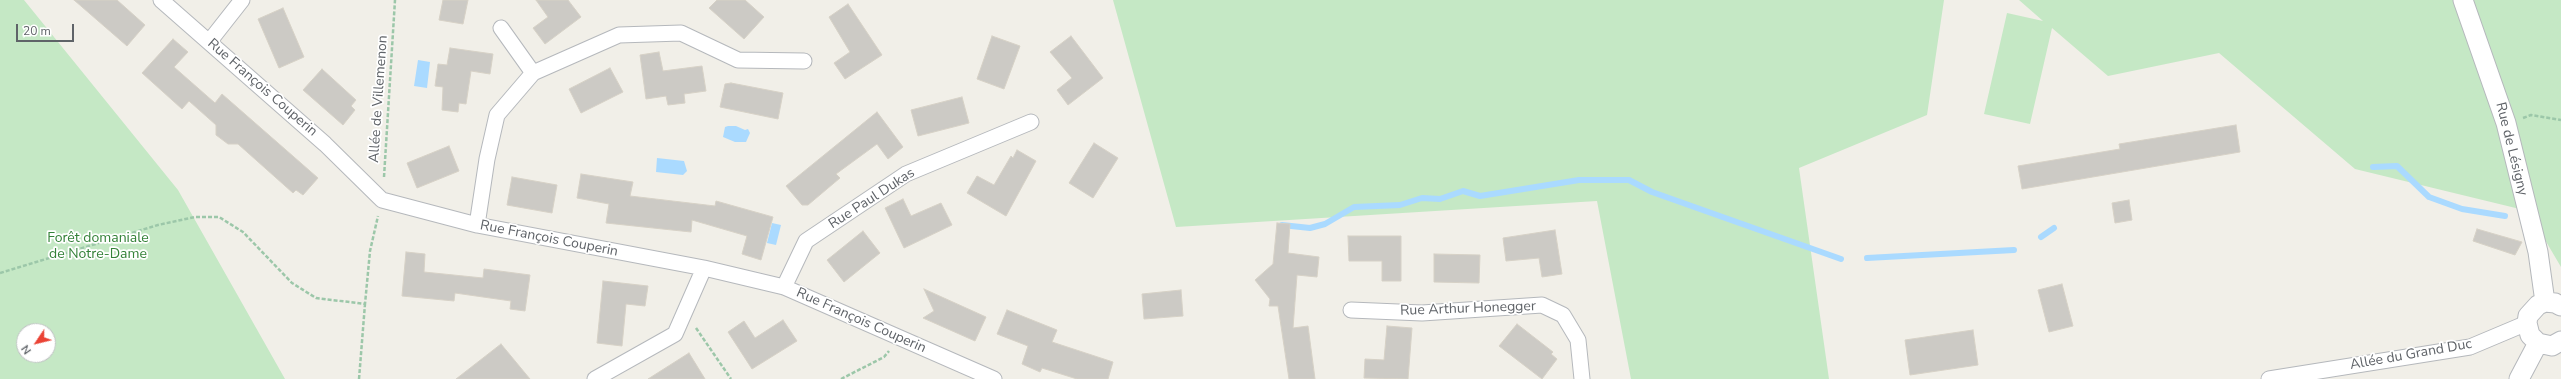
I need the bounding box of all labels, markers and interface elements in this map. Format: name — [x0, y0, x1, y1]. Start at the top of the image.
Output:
scale bar — [18, 16, 76, 42]
text: 20 m — [23, 23, 51, 39]
street label: Allée de Villemenon — [366, 35, 392, 163]
street label: Rue François Couperin — [204, 36, 320, 140]
street label: Rue de Lésigny — [2491, 101, 2531, 197]
street label: Rue Paul Dukas — [826, 165, 918, 233]
street label: Rue François Couperin — [479, 217, 619, 261]
park label: Forêt domaniale de Notre-Dame — [47, 231, 149, 264]
street label: Rue François Couperin — [794, 285, 928, 357]
street label: Rue Arthur Honegger — [1400, 298, 1536, 320]
north arrow — [16, 323, 56, 363]
street label: Allée du Grand Duc — [2349, 336, 2473, 374]
text: N — [18, 342, 35, 357]

